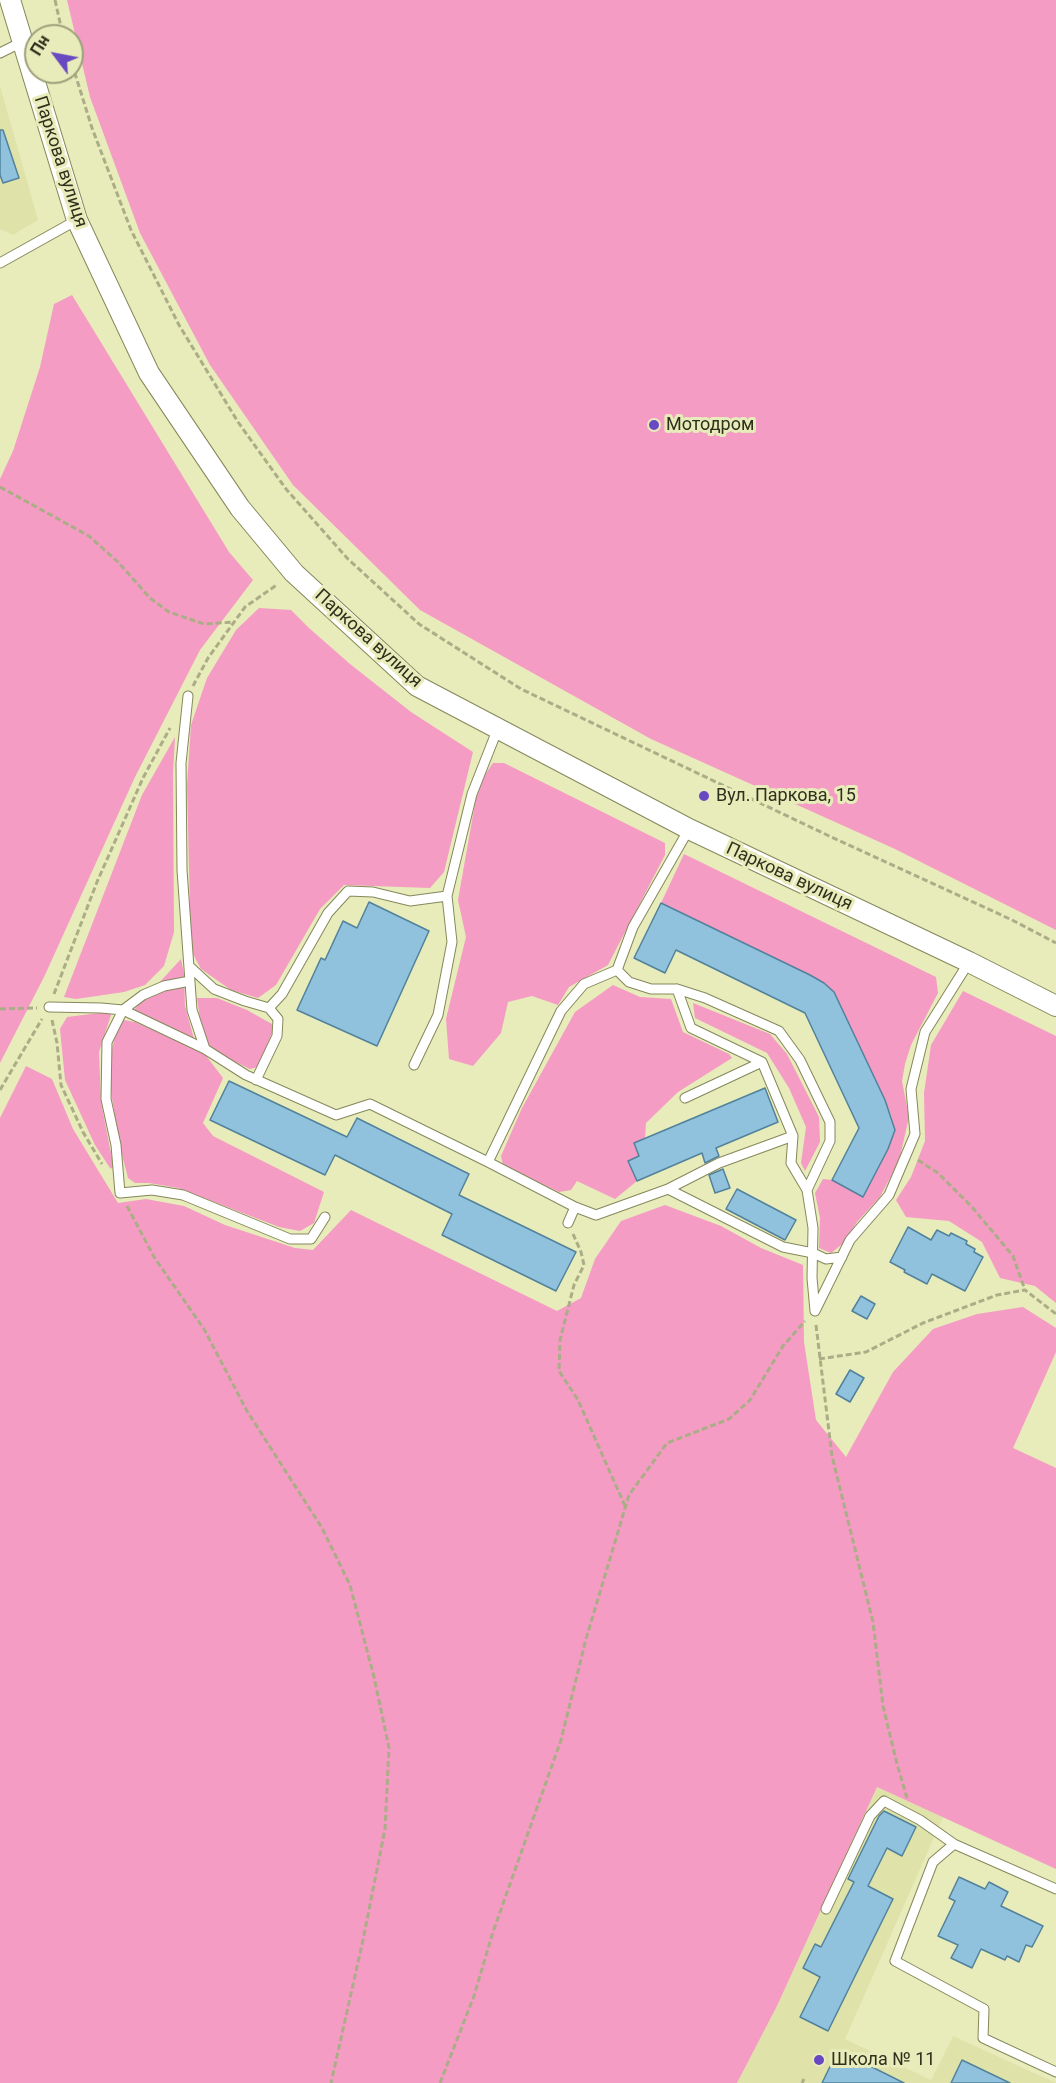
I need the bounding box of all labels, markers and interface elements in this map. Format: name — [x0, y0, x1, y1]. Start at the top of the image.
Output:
north arrow — [24, 24, 84, 84]
text: Пн — [27, 32, 53, 59]
street label: Паркова вулиця — [29, 94, 91, 230]
place label: Мотодром — [666, 414, 754, 436]
marker: Мотодром — [647, 418, 661, 432]
street label: Паркова вулиця — [310, 585, 426, 693]
place label: Вул. Паркова, 15 — [716, 785, 856, 807]
marker: Вул. Паркова, 15 — [697, 789, 711, 803]
street label: Паркова вулиця — [722, 838, 856, 916]
place label: Школа № 11 — [831, 2049, 935, 2071]
marker: Школа № 11 — [812, 2053, 826, 2067]

